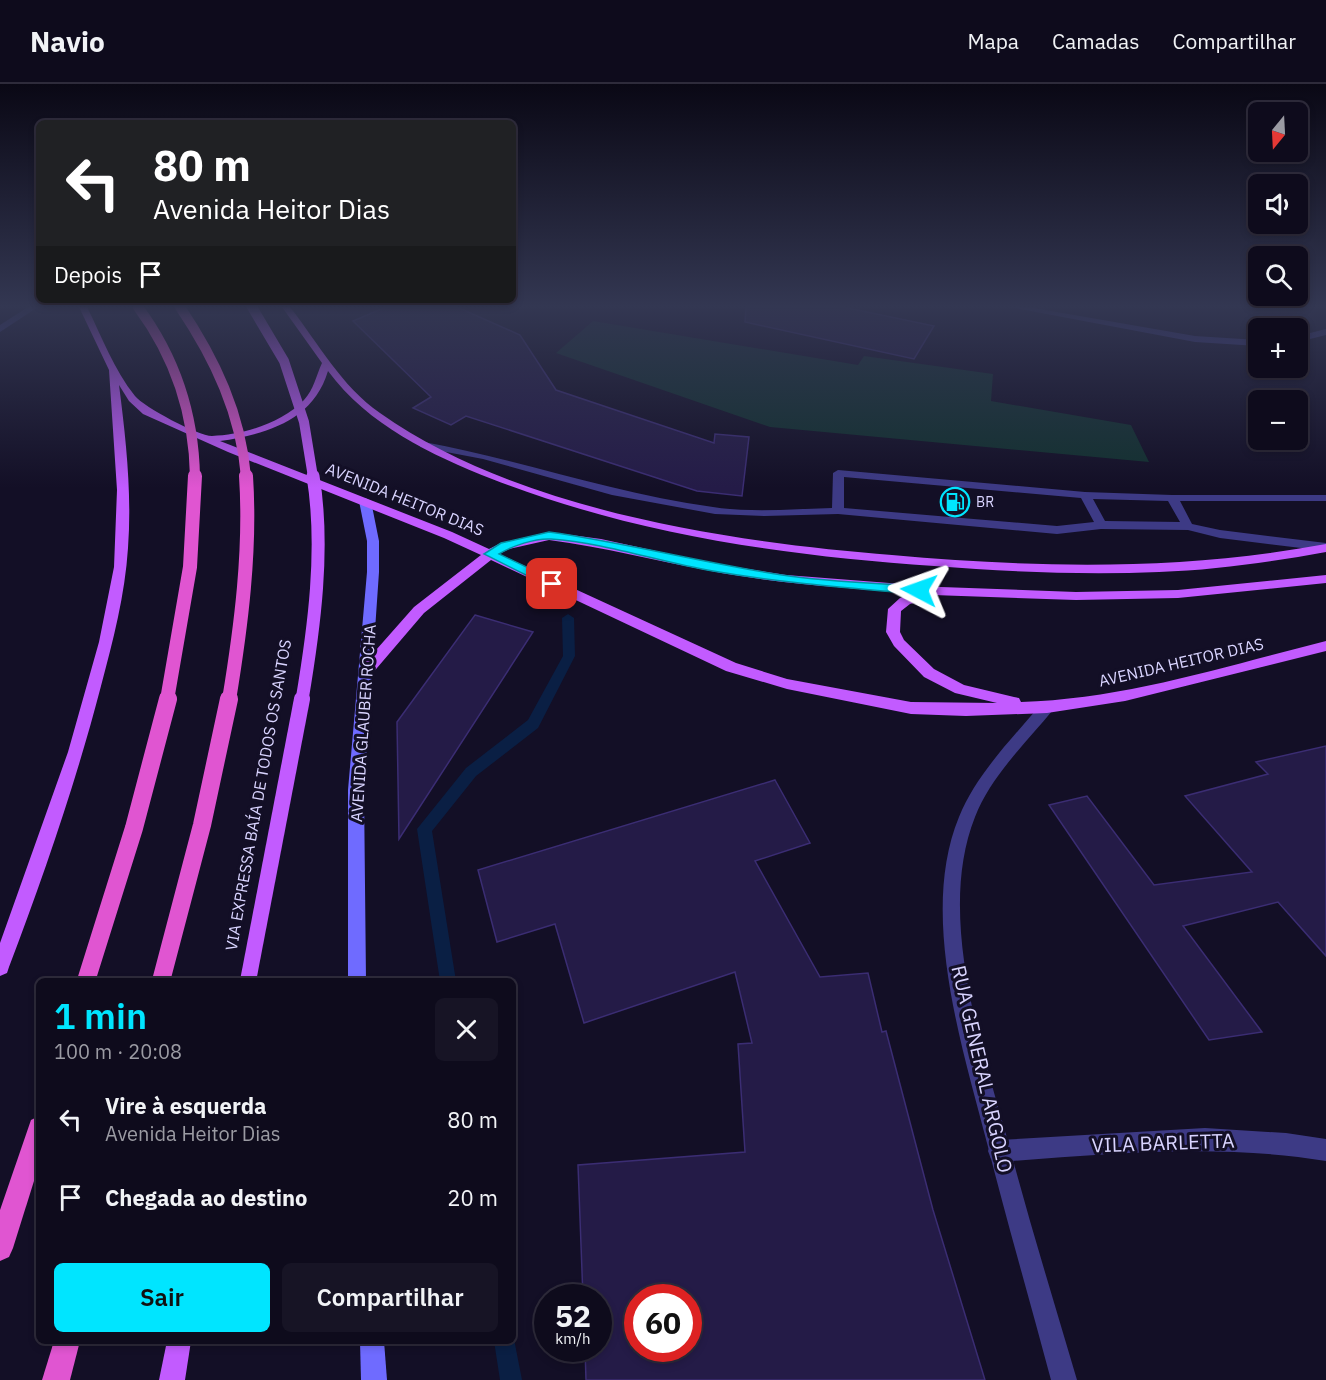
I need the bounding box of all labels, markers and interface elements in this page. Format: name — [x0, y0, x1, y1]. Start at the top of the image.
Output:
text: Navio — [30, 23, 105, 60]
text: Mapa — [967, 27, 1019, 55]
text: Camadas — [1052, 27, 1139, 55]
text: Compartilhar — [1172, 27, 1296, 55]
north arrow — [1248, 102, 1308, 162]
map controls — [1248, 102, 1308, 450]
text: 80 m — [153, 138, 251, 193]
icon: left — [54, 144, 132, 222]
button: sound — [1248, 174, 1308, 234]
text: Avenida Heitor Dias — [153, 191, 390, 226]
button: search — [1248, 246, 1308, 306]
icon: arrive — [134, 258, 167, 291]
text: Depois — [54, 260, 122, 289]
button: + — [1248, 318, 1308, 378]
button: − — [1248, 390, 1308, 450]
street label: AVENIDA HEITOR DIAS — [323, 458, 487, 540]
fuel station icon: BR — [939, 486, 971, 518]
place label: BR — [976, 493, 994, 511]
pin — [526, 558, 577, 609]
position arrow — [887, 558, 951, 622]
icon: arrive — [535, 567, 568, 600]
street label: AVENIDA GLAUBER ROCHA — [346, 624, 380, 822]
street label: AVENIDA HEITOR DIAS — [1097, 633, 1265, 691]
street label: VIA EXPRESSA BAÍA DE TODOS OS SANTOS — [220, 638, 295, 952]
street label: RUA GENERAL ARGOLO — [945, 962, 1020, 1175]
text: 1 min — [54, 992, 147, 1039]
button: close — [435, 998, 498, 1061]
text: 100 m · 20:08 — [54, 1038, 182, 1065]
text: Vire à esquerda — [105, 1091, 267, 1120]
icon: left — [54, 1103, 87, 1136]
text: 80 m — [447, 1105, 498, 1134]
text: Avenida Heitor Dias — [105, 1120, 281, 1147]
street label: VILA BARLETTA — [1091, 1127, 1235, 1158]
icon: arrive — [54, 1181, 87, 1214]
text: Chegada ao destino — [105, 1183, 308, 1212]
text: 20 m — [447, 1183, 498, 1212]
button: Sair — [54, 1263, 270, 1332]
button: Compartilhar — [282, 1263, 498, 1332]
speed limit sign: 60 — [624, 1284, 702, 1362]
text: 52 — [555, 1296, 591, 1335]
text: km/h — [555, 1329, 591, 1348]

